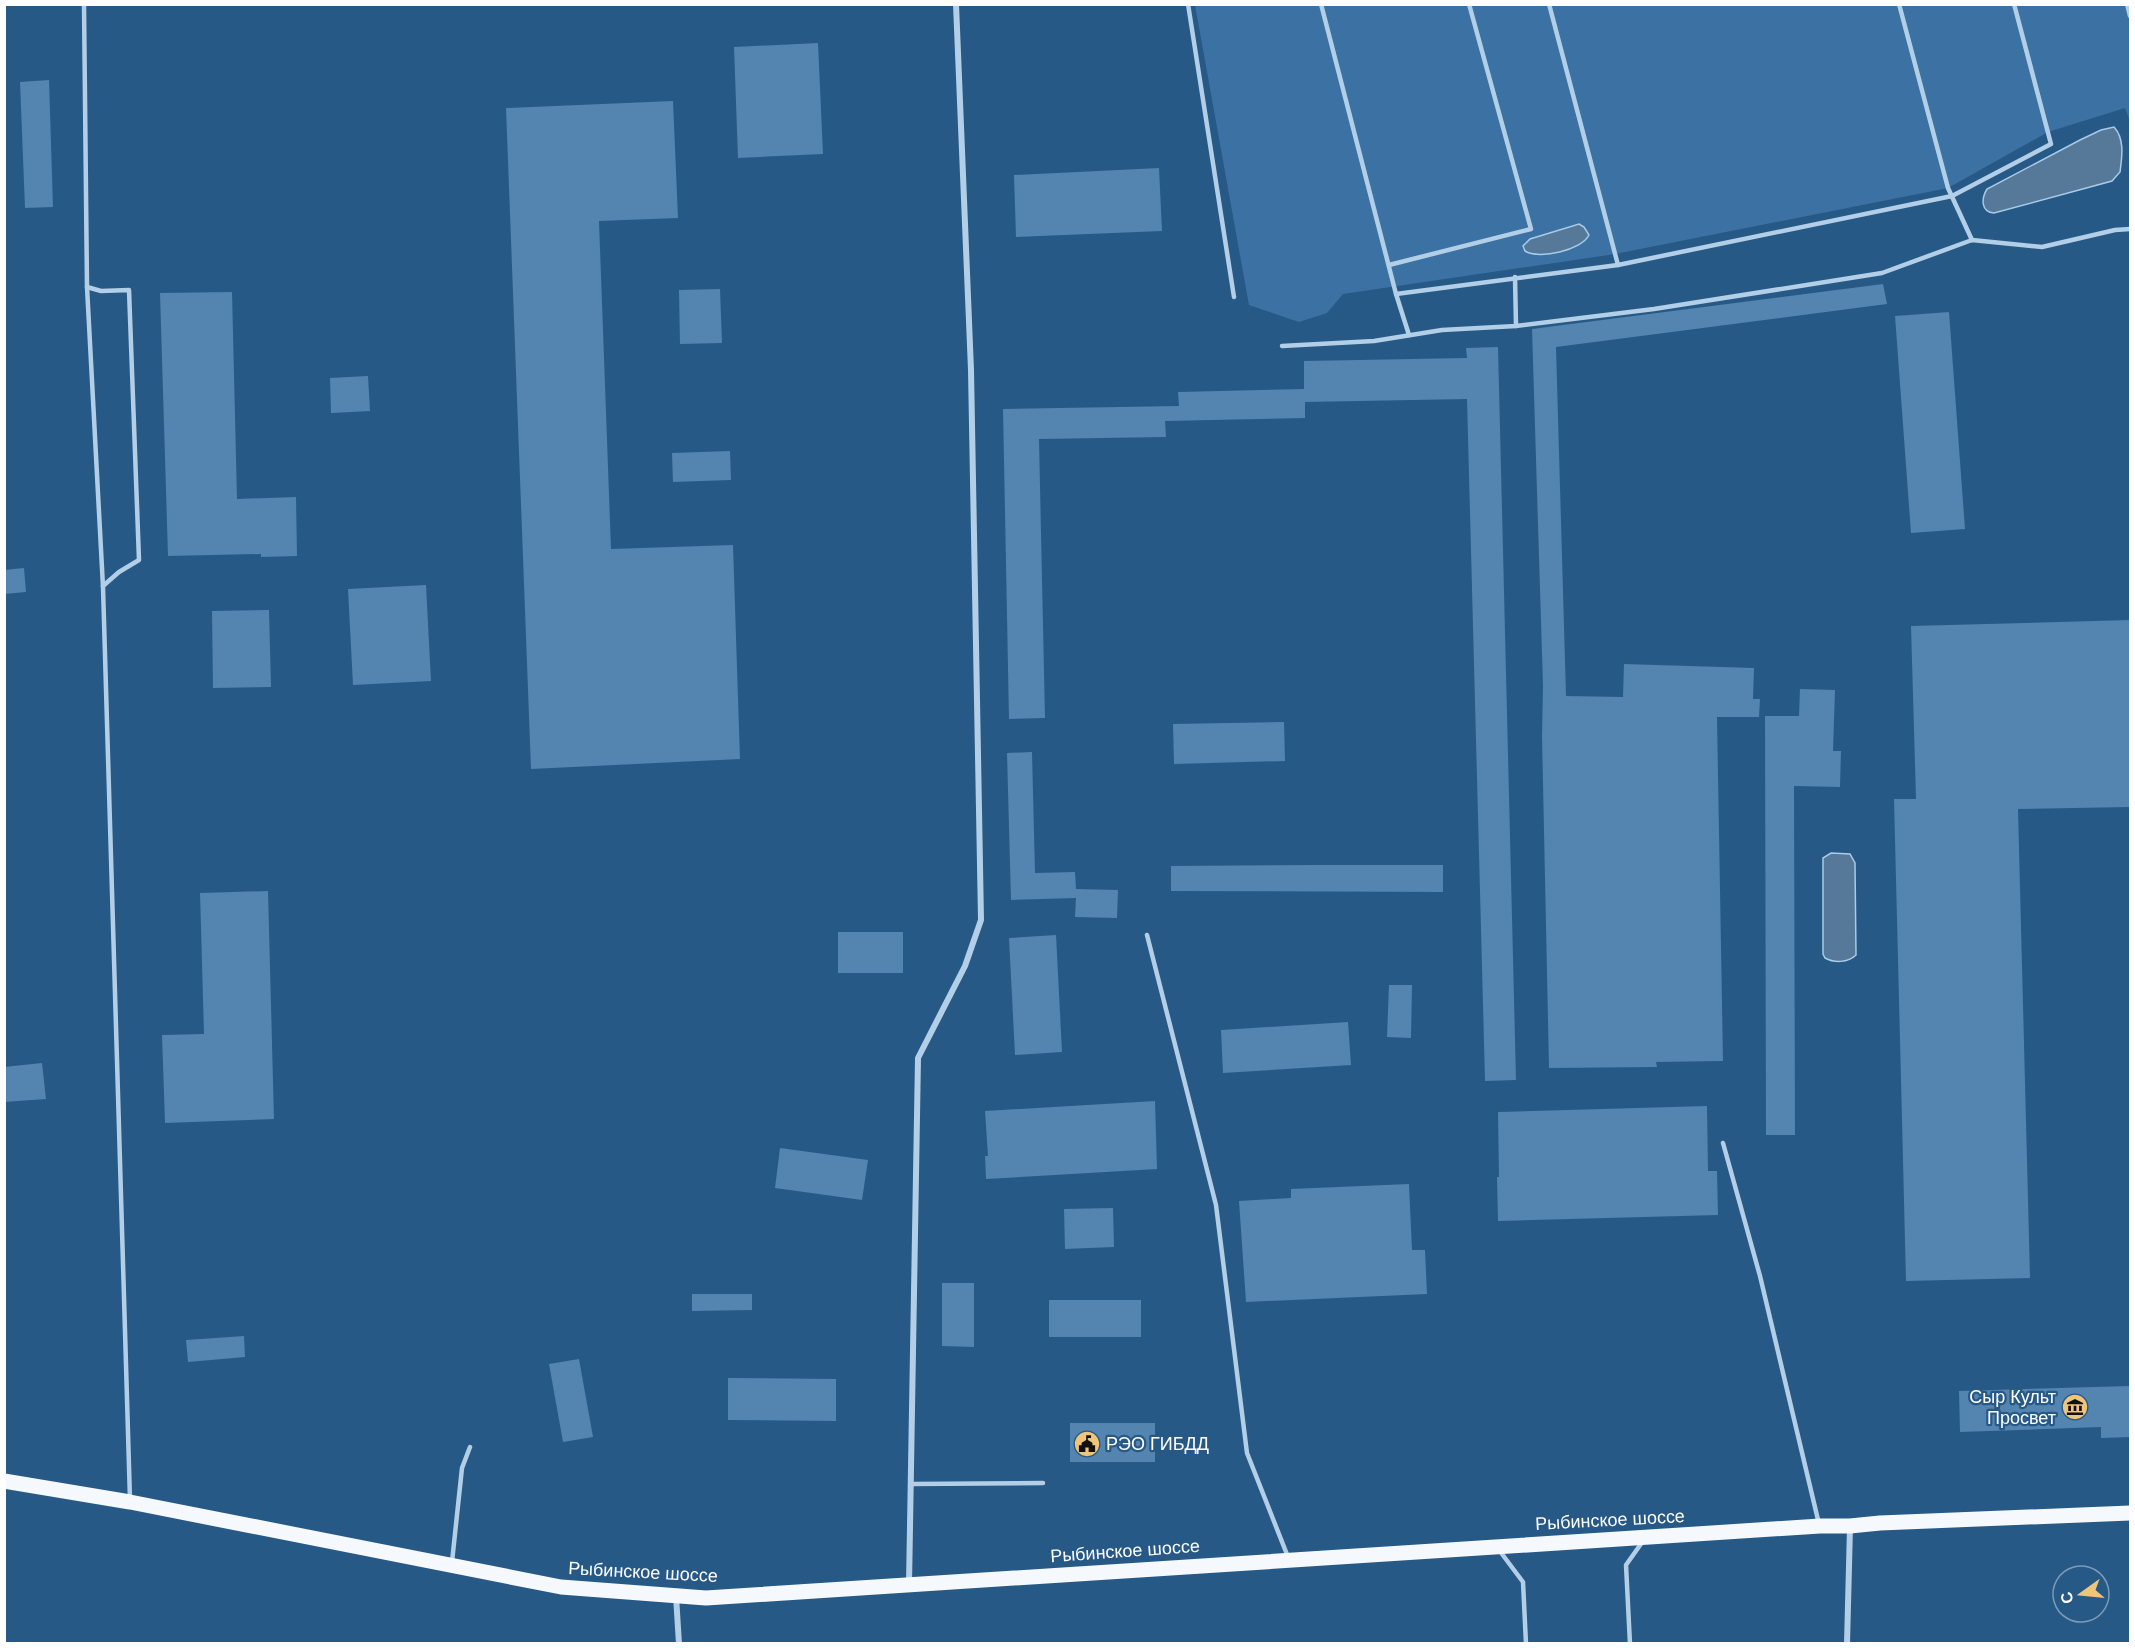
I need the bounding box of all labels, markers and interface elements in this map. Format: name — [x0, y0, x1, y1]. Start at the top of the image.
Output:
place label: Сыр Культ Просвет — [1969, 1387, 2056, 1428]
museum icon: Сыр Культ Просвет — [2060, 1392, 2090, 1422]
public building icon: РЭО ГИБДД — [1072, 1429, 1102, 1459]
place label: РЭО ГИБДД — [1106, 1434, 1209, 1454]
street label: Рыбинское шоссе — [1535, 1506, 1685, 1534]
street label: Рыбинское шоссе — [1050, 1536, 1200, 1566]
street label: Рыбинское шоссе — [568, 1558, 718, 1586]
north arrow — [2051, 1564, 2111, 1624]
text: С — [2057, 1590, 2077, 1606]

